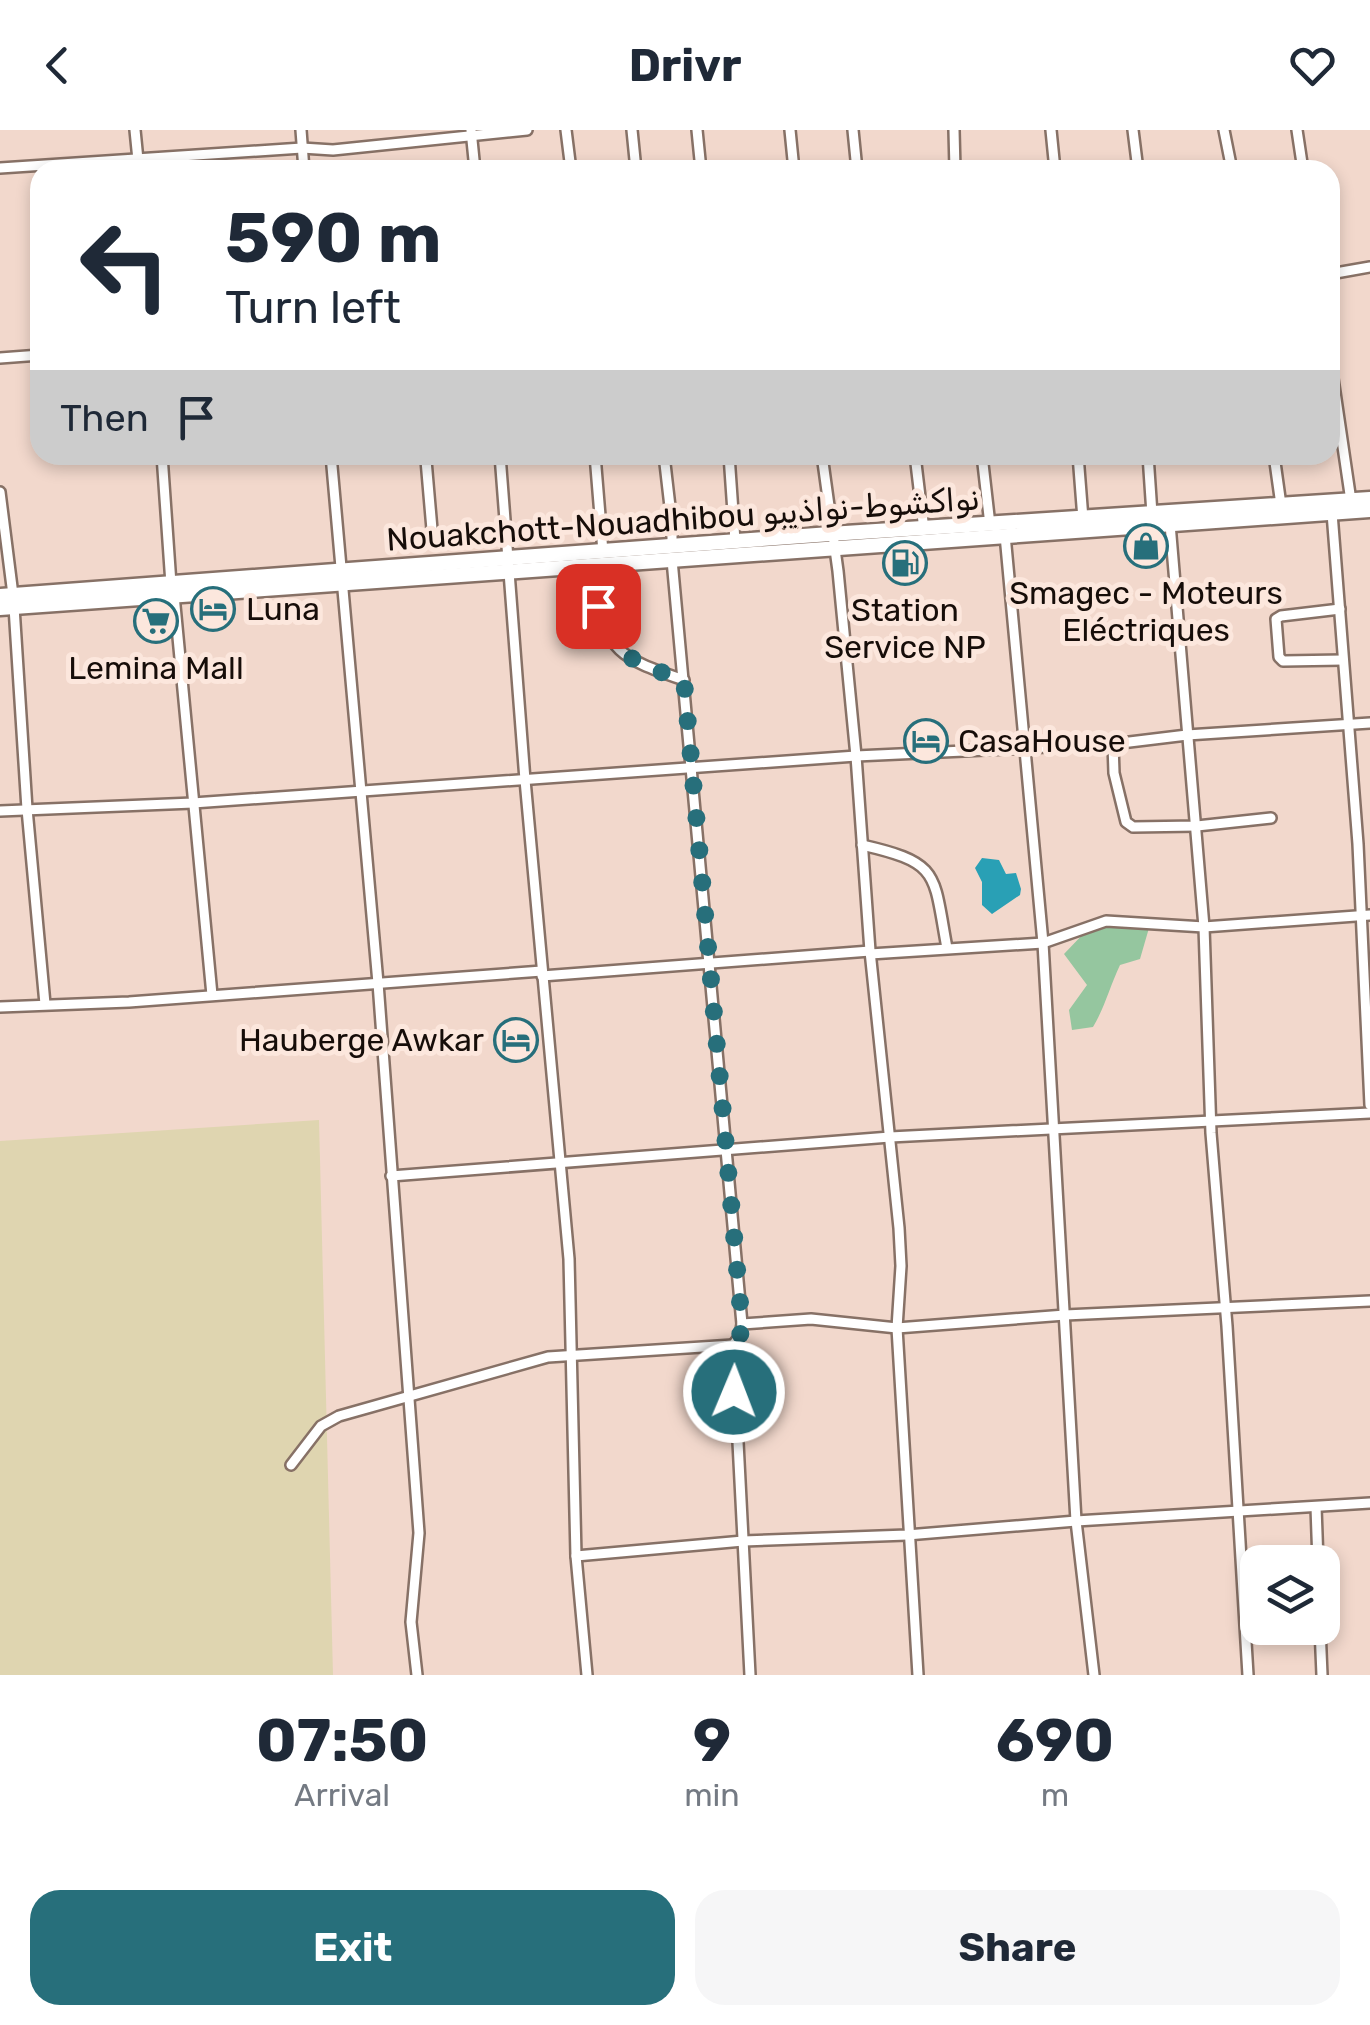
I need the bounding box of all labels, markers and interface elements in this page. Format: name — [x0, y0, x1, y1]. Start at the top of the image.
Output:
icon: back — [30, 38, 85, 93]
icon: heart — [1285, 38, 1340, 93]
text: Drivr — [629, 39, 741, 92]
text: 590 m — [225, 197, 442, 280]
icon: left — [60, 200, 190, 330]
text: Turn left — [225, 281, 401, 334]
icon: arrive — [169, 390, 224, 445]
text: Then — [60, 395, 149, 441]
street label: Nouakchott-Nouadhibou نواكشوط-نواذيبو — [385, 479, 981, 559]
shop icon: Smagec - Moteurs Eléctriques — [1123, 523, 1169, 569]
fuel station icon: Station Service NP — [882, 540, 928, 586]
pin — [556, 564, 641, 649]
place label: Smagec - Moteurs Eléctriques — [1009, 574, 1283, 649]
icon: arrive — [571, 579, 626, 634]
hotel icon: Luna — [190, 586, 236, 632]
place label: Luna — [246, 590, 320, 628]
place label: Station Service NP — [824, 591, 986, 666]
supermarket icon: Lemina Mall — [133, 598, 179, 644]
place label: Lemina Mall — [68, 649, 244, 687]
hotel icon: CasaHouse — [903, 718, 949, 764]
place label: CasaHouse — [958, 722, 1126, 760]
hotel icon: Hauberge Awkar — [493, 1017, 539, 1063]
place label: Hauberge Awkar — [239, 1021, 484, 1059]
position arrow — [682, 1340, 786, 1444]
map controls — [1240, 1545, 1340, 1645]
button: layers — [1240, 1545, 1340, 1645]
text: 07:50 — [256, 1705, 428, 1776]
text: 9 — [693, 1705, 731, 1776]
text: 690 — [996, 1705, 1114, 1776]
text: Arrival — [294, 1776, 390, 1814]
text: min — [684, 1776, 740, 1814]
text: m — [1041, 1776, 1069, 1814]
button: Exit — [30, 1890, 675, 2005]
button: Share — [695, 1890, 1340, 2005]

